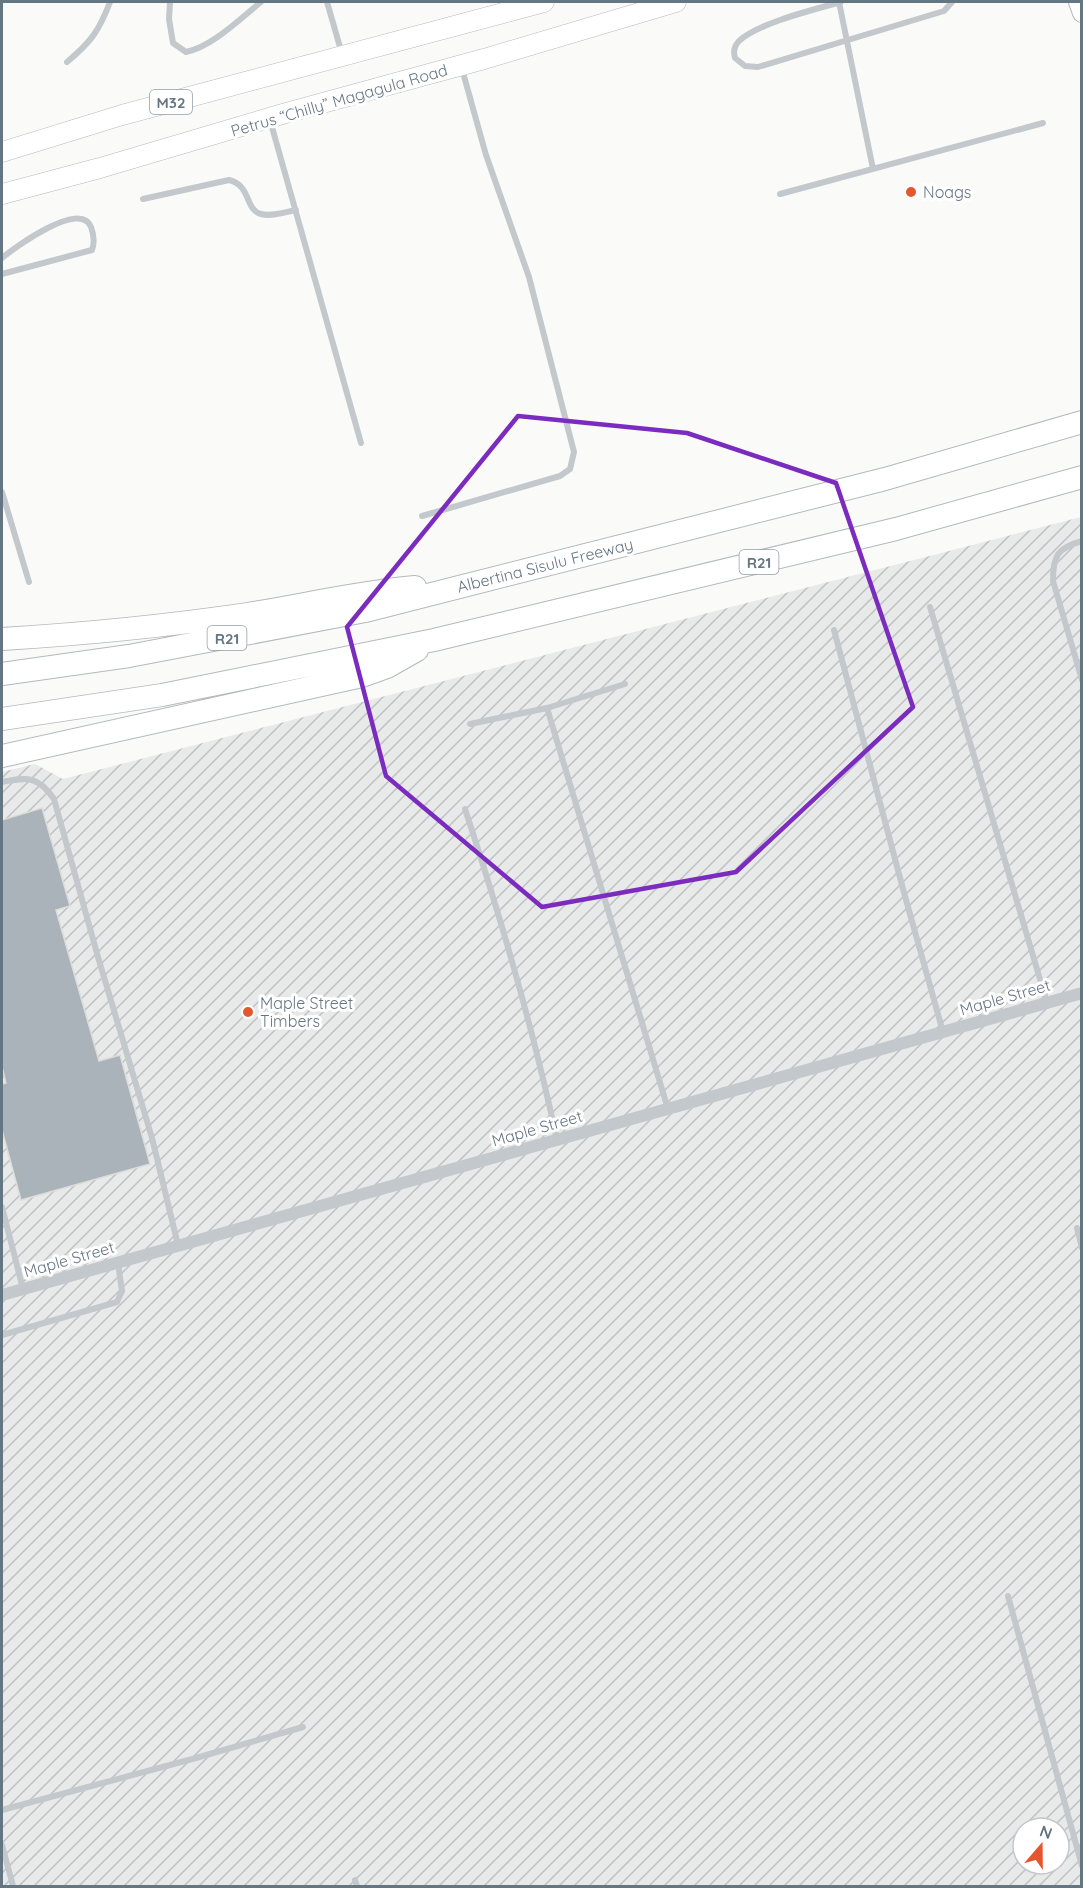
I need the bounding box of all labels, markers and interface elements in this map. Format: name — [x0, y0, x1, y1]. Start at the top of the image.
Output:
street label: Petrus “Chilly” Magagula Road — [228, 59, 450, 141]
road number: M32 — [150, 90, 192, 114]
place label: Noags — [923, 182, 971, 202]
marker: Noags — [904, 185, 918, 199]
street label: Albertina Sisulu Freeway — [455, 533, 635, 597]
road number: R21 — [740, 550, 778, 574]
road number: R21 — [208, 626, 246, 650]
street label: Maple Street — [957, 975, 1053, 1019]
place label: Maple Street Timbers — [260, 993, 353, 1031]
marker: Maple Street Timbers — [241, 1005, 255, 1019]
street label: Maple Street — [489, 1106, 585, 1150]
street label: Maple Street — [21, 1237, 117, 1281]
north arrow — [1011, 1816, 1071, 1876]
text: N — [1037, 1820, 1055, 1843]

